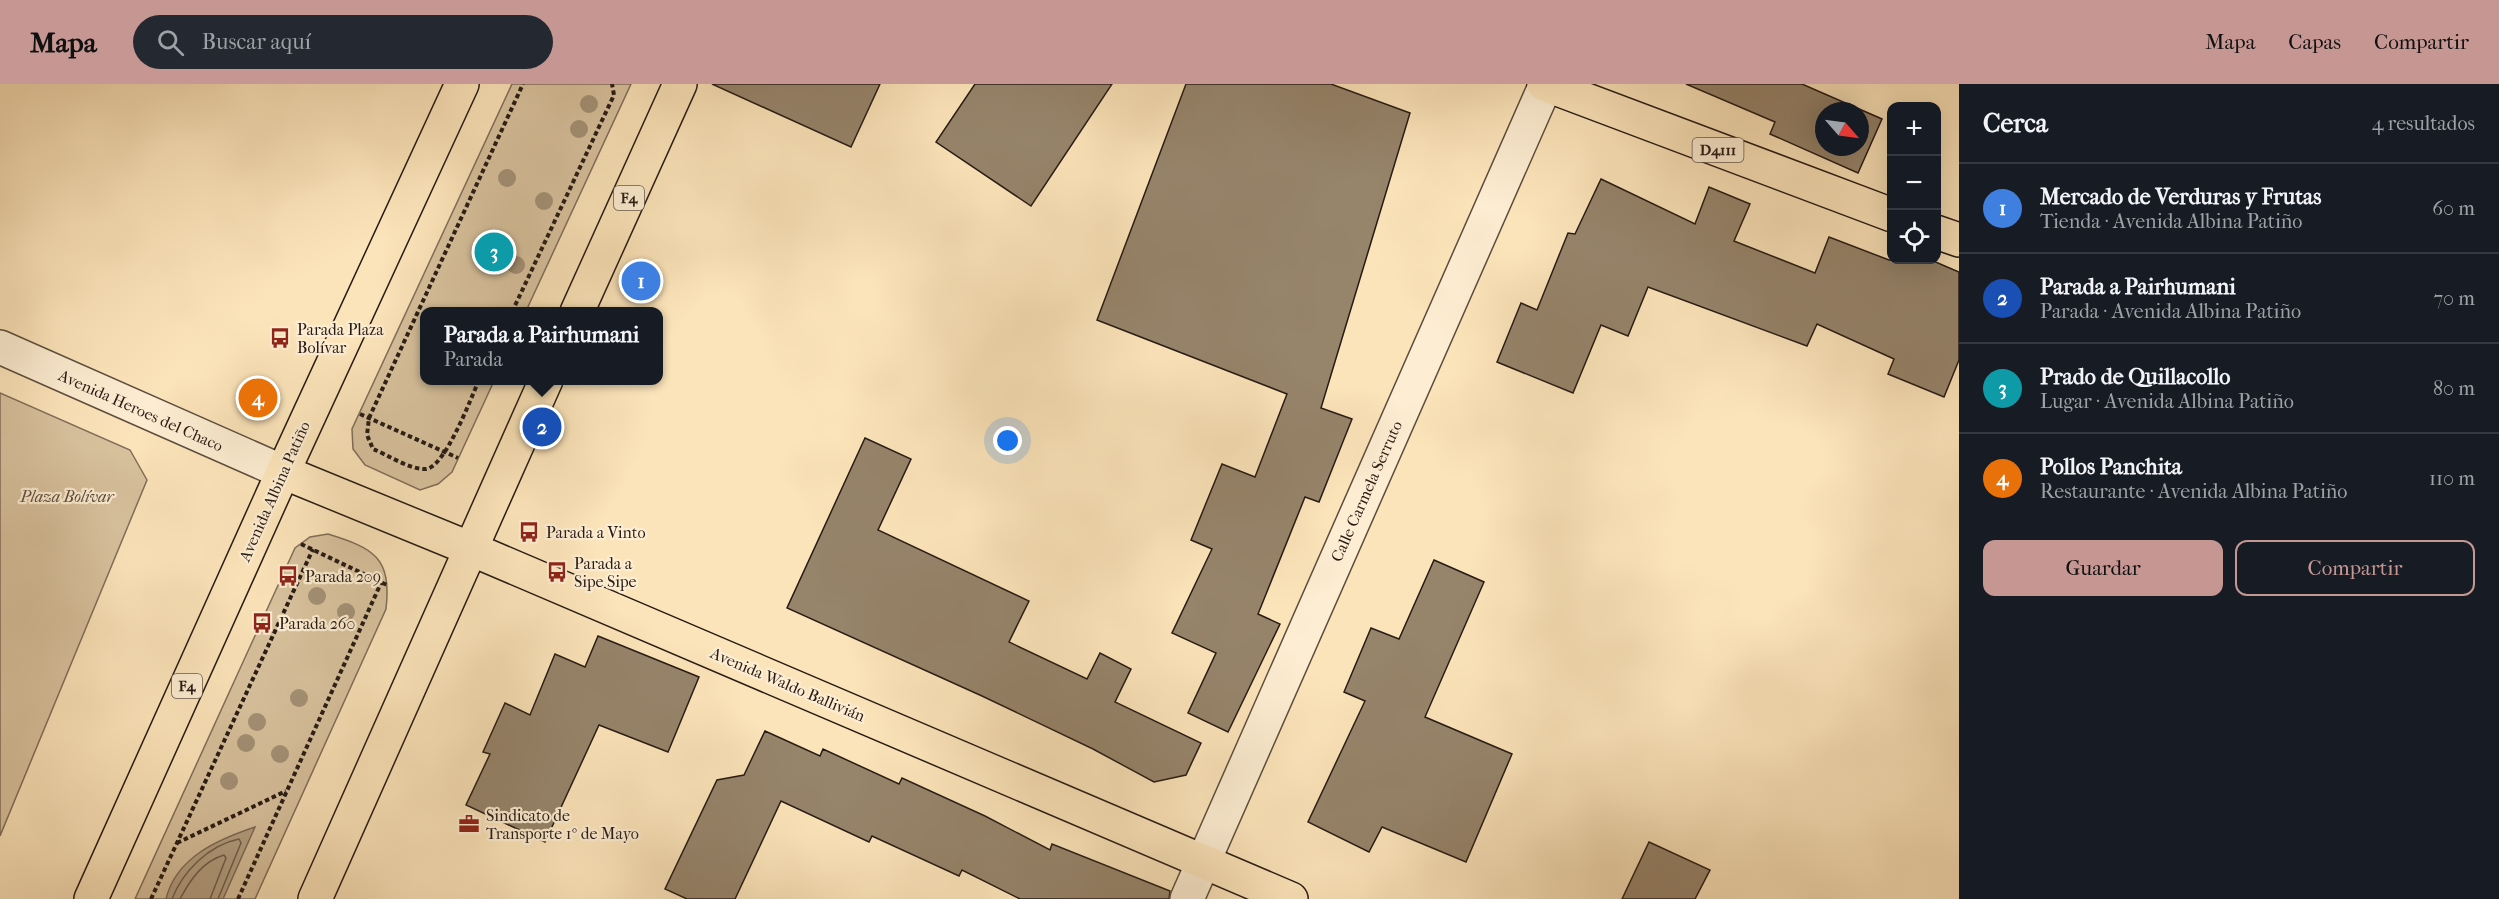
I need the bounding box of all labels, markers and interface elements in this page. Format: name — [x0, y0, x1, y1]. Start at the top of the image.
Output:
search box — [133, 15, 553, 69]
text: Mapa — [30, 26, 97, 59]
icon: search — [154, 26, 187, 59]
text: Buscar aquí — [202, 29, 311, 55]
text: Mapa — [2205, 30, 2255, 54]
text: Capas — [2288, 30, 2341, 54]
text: Compartir — [2374, 30, 2469, 54]
north arrow — [1815, 102, 1869, 156]
map controls — [1887, 102, 1941, 264]
button: + — [1887, 102, 1941, 156]
text: Cerca — [1983, 108, 2048, 139]
text: 4 resultados — [2372, 112, 2475, 135]
road number: D4111 — [1692, 138, 1744, 162]
button: − — [1887, 156, 1941, 210]
text: Mercado de Verduras y Frutas — [2040, 184, 2321, 210]
road number: F4 — [614, 186, 644, 210]
text: 1 — [1999, 197, 2006, 220]
text: 60 m — [2432, 197, 2475, 220]
button: locate — [1887, 210, 1941, 264]
text: Tienda · Avenida Albina Patiño — [2040, 210, 2303, 233]
pin: 3 — [474, 230, 514, 274]
pin: 1 — [622, 258, 660, 304]
text: Parada a Pairhumani — [2040, 274, 2236, 300]
text: 2 — [1997, 287, 2008, 310]
text: 70 m — [2433, 287, 2475, 310]
text: Parada · Avenida Albina Patiño — [2040, 300, 2301, 323]
popup — [420, 307, 663, 385]
place label: Parada Plaza Bolívar — [297, 320, 384, 357]
text: Parada a Pairhumani — [444, 322, 639, 348]
bus stop icon: Parada Plaza Bolívar — [268, 326, 292, 350]
text: Parada — [444, 348, 503, 371]
text: Prado de Quillacollo — [2040, 364, 2230, 390]
street label: Avenida Heroes del Chaco — [55, 365, 226, 455]
pin: 4 — [238, 376, 278, 420]
text: 3 — [1998, 377, 2007, 400]
text: 80 m — [2433, 377, 2475, 400]
text: Lugar · Avenida Albina Patiño — [2040, 390, 2294, 413]
pin: 2 — [522, 404, 562, 450]
street label: Avenida Albina Patiño — [235, 418, 314, 565]
street label: Calle Carmela Serruto — [1327, 418, 1406, 565]
your location — [993, 426, 1022, 455]
text: Pollos Panchita — [2040, 454, 2182, 480]
text: 4 — [1997, 467, 2008, 490]
text: 110 m — [2429, 467, 2475, 490]
text: Restaurante · Avenida Albina Patiño — [2040, 480, 2347, 503]
park label: Plaza Bolívar — [19, 487, 115, 506]
bus stop icon: Parada a Vinto — [517, 520, 541, 544]
place label: Parada a Vinto — [546, 523, 646, 542]
button: Guardar — [1983, 540, 2223, 596]
button: Compartir — [2235, 540, 2475, 596]
place label: Parada a Sipe Sipe — [574, 554, 637, 591]
bus stop icon: Parada a Sipe Sipe — [545, 560, 569, 584]
bus stop icon: Parada 209 — [276, 564, 300, 588]
place label: Parada 209 — [305, 567, 381, 586]
bus stop icon: Parada 260 — [250, 611, 274, 635]
place label: Parada 260 — [279, 614, 355, 633]
street label: Avenida Waldo Ballivián — [707, 643, 869, 726]
road number: F4 — [172, 674, 202, 698]
place label: Sindicato de Transporte 1º de Mayo — [486, 806, 639, 843]
office icon: Sindicato de Transporte 1º de Mayo — [457, 812, 481, 836]

